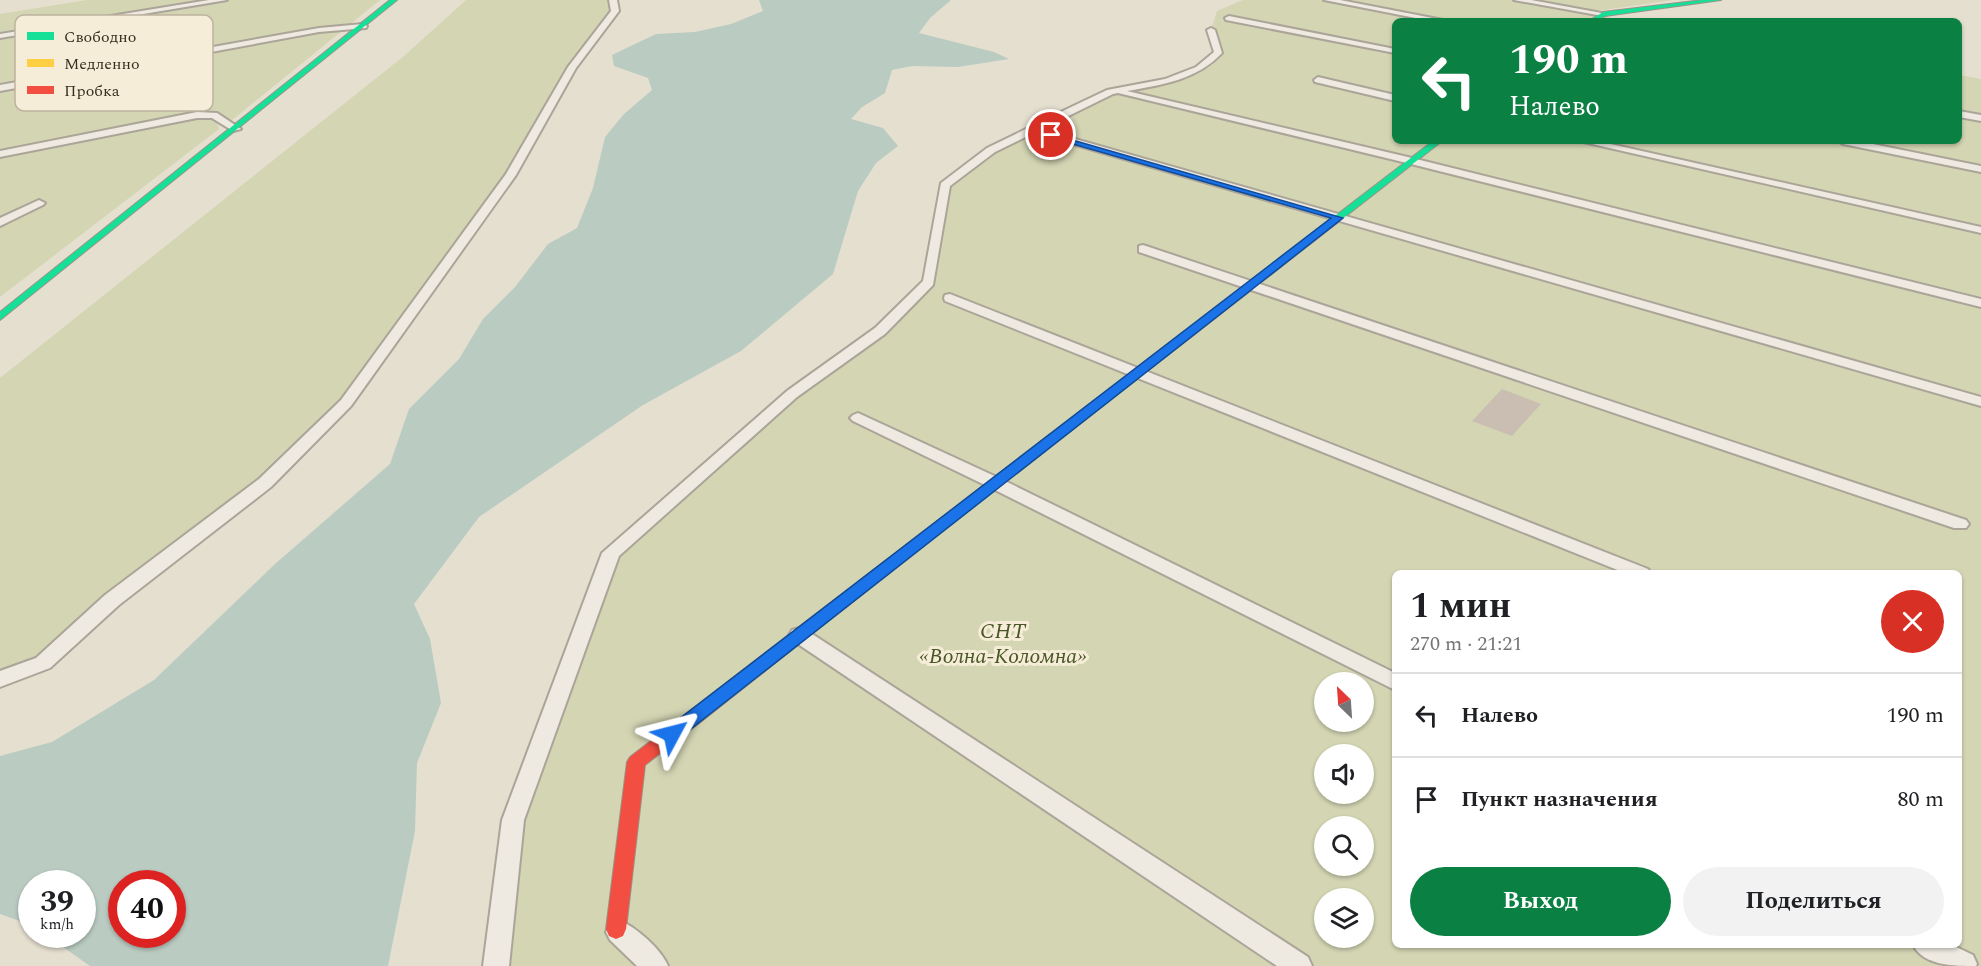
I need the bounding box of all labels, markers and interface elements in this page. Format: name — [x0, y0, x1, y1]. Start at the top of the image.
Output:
legend — [15, 15, 213, 111]
text: Свободно — [64, 25, 136, 49]
text: 190 m — [1509, 29, 1628, 92]
icon: left — [1410, 42, 1488, 120]
text: Медленно — [64, 52, 140, 76]
text: Пробка — [64, 79, 120, 103]
text: Налево — [1509, 86, 1600, 128]
pin — [1025, 109, 1076, 160]
icon: arrive — [1034, 118, 1067, 151]
text: 1 мин — [1410, 579, 1511, 634]
button: close — [1881, 590, 1944, 653]
park label: СНТ «Волна-Коломна» — [920, 615, 1086, 673]
text: 270 m · 21:21 — [1410, 629, 1522, 659]
north arrow — [1314, 672, 1374, 732]
map controls — [1314, 672, 1374, 948]
icon: left — [1410, 699, 1443, 732]
text: Налево — [1461, 699, 1538, 732]
text: 190 m — [1887, 699, 1944, 732]
position arrow — [640, 702, 704, 766]
button: sound — [1314, 744, 1374, 804]
icon: arrive — [1410, 783, 1443, 816]
text: Пункт назначения — [1461, 783, 1658, 816]
text: 80 m — [1898, 783, 1944, 816]
button: search — [1314, 816, 1374, 876]
button: Выход — [1410, 867, 1671, 936]
button: Поделиться — [1683, 867, 1944, 936]
speed limit sign: 40 — [108, 870, 186, 948]
text: 39 — [40, 879, 74, 925]
button: layers — [1314, 888, 1374, 948]
text: km/h — [40, 913, 74, 936]

